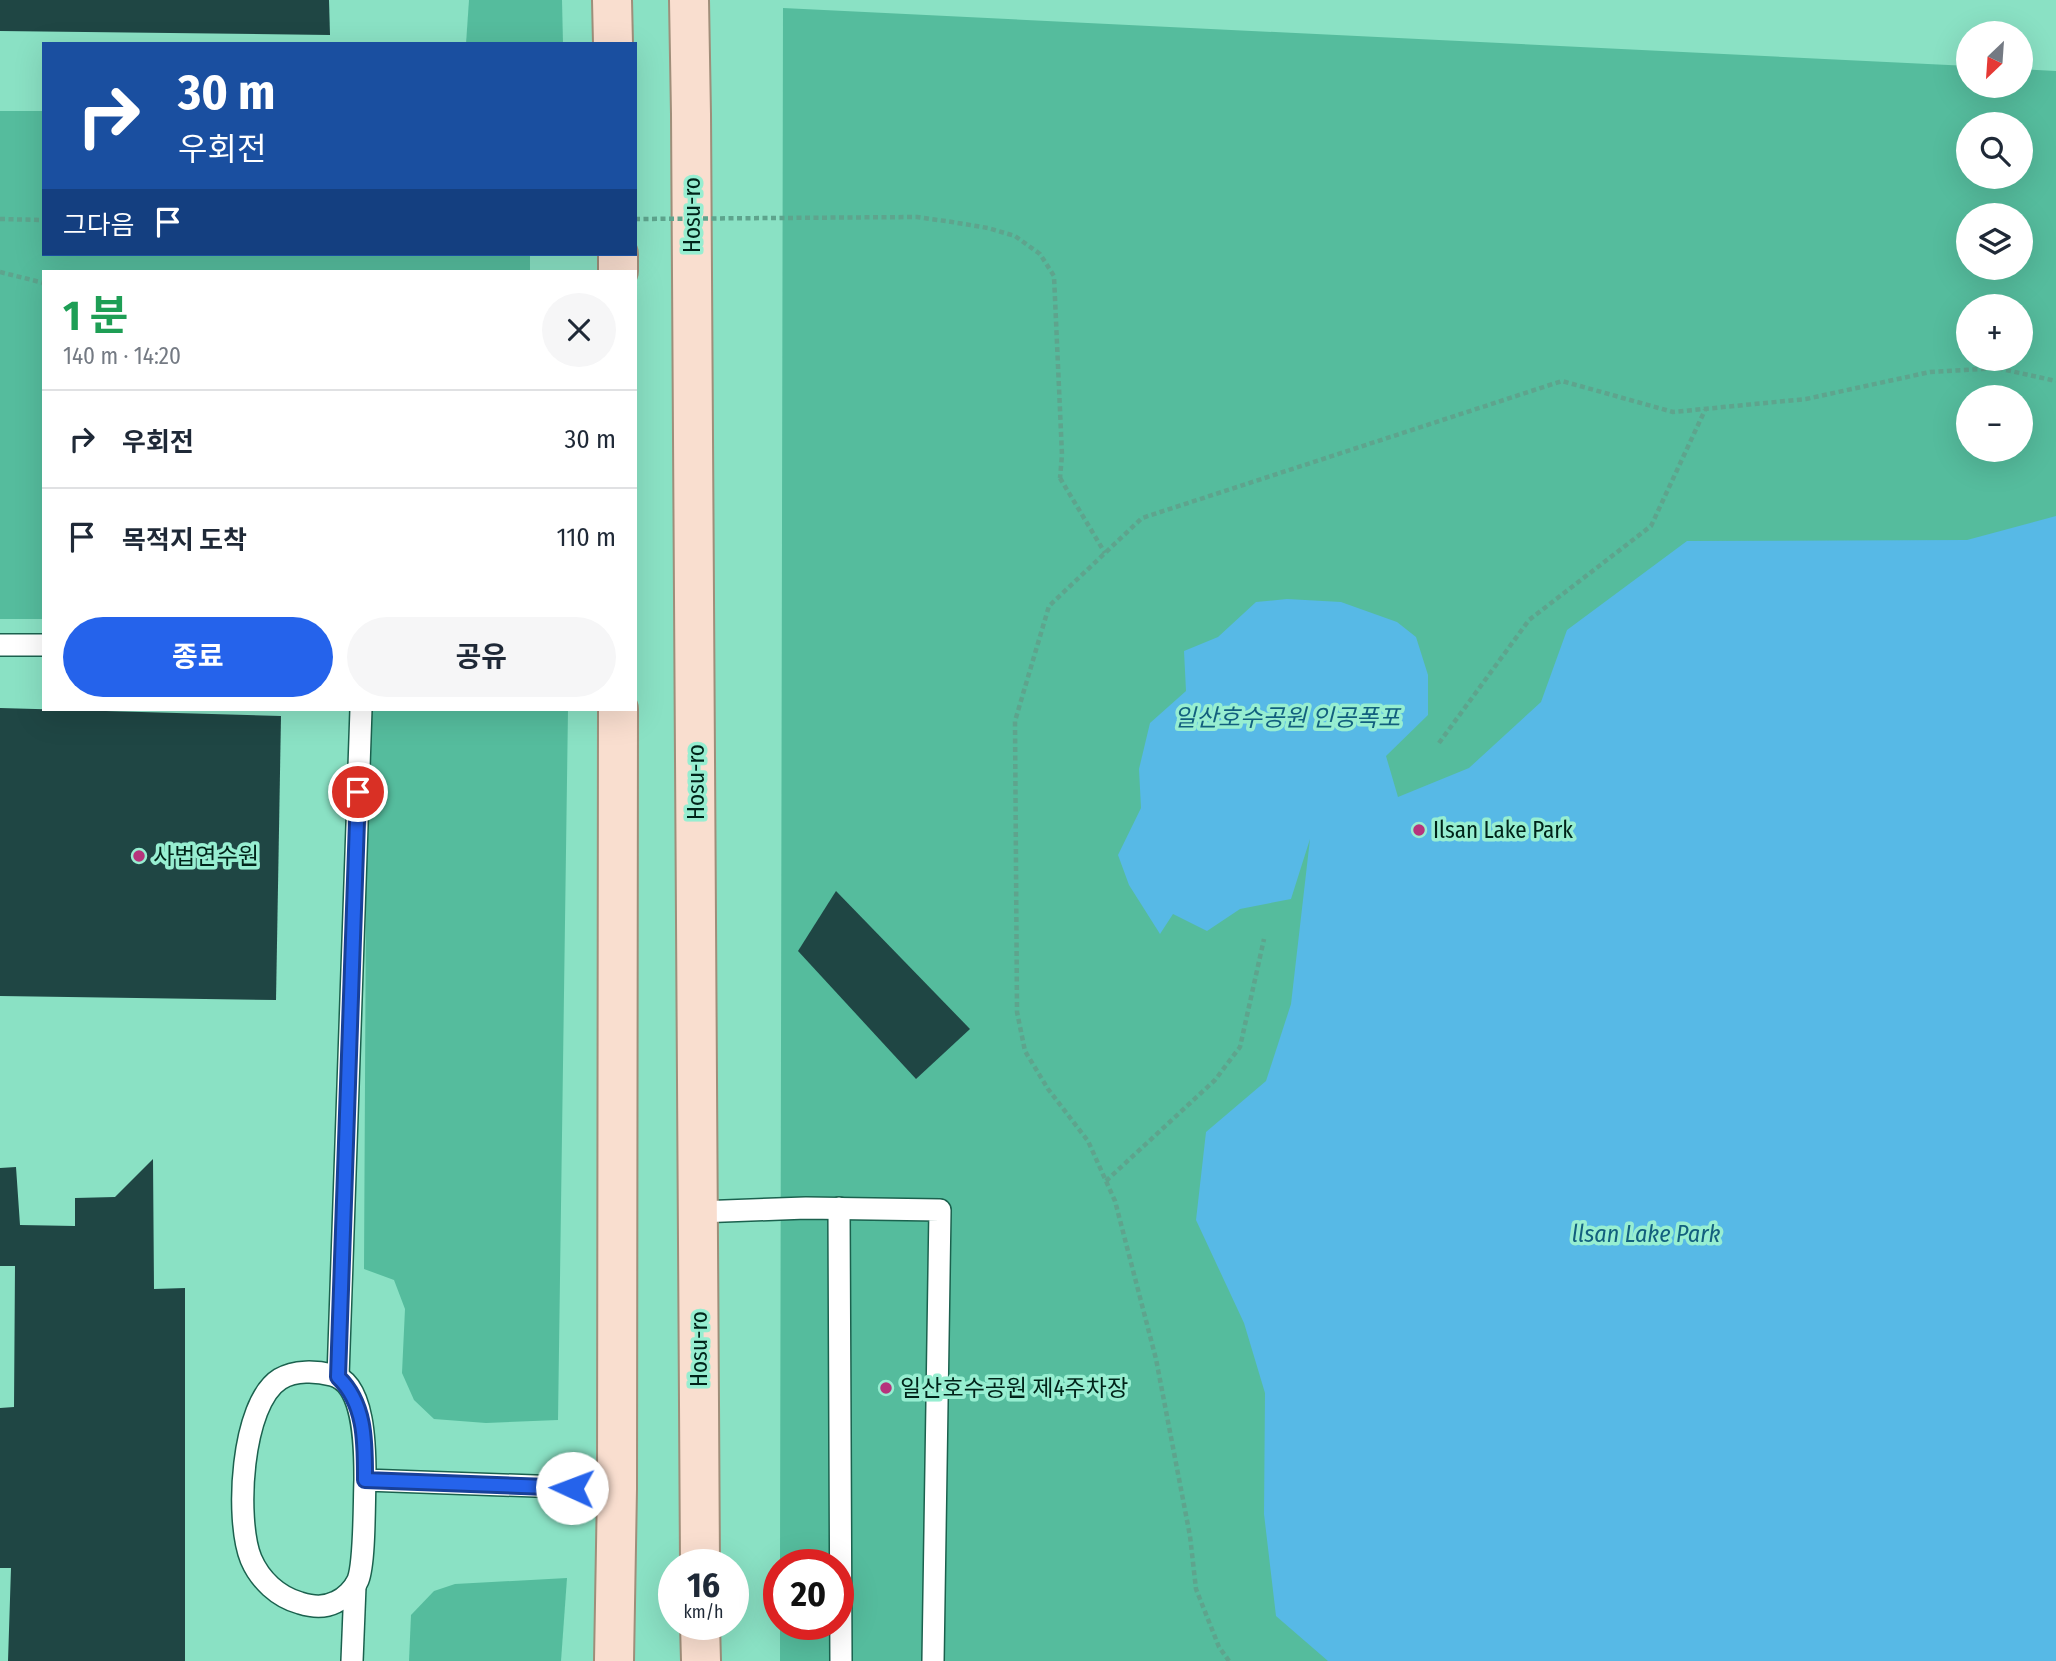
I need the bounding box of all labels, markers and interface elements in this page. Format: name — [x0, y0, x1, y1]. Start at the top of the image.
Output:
north arrow — [1956, 21, 2034, 98]
map controls — [1956, 21, 2033, 462]
text: 30 m — [178, 63, 276, 122]
icon: right — [63, 70, 154, 161]
button: search — [1956, 112, 2033, 189]
text: 우회전 — [178, 130, 266, 168]
street label: Hosu-ro — [678, 177, 706, 253]
icon: arrive — [149, 203, 187, 241]
button: layers — [1956, 203, 2033, 280]
text: 그다음 — [63, 210, 135, 241]
text: 1 분 — [63, 291, 128, 341]
button: close — [542, 293, 616, 367]
button: + — [1956, 294, 2033, 371]
text: 140 m · 14:20 — [63, 342, 181, 370]
button: − — [1956, 385, 2033, 462]
icon: right — [63, 420, 101, 458]
text: 30 m — [565, 424, 616, 455]
text: 우회전 — [122, 427, 194, 458]
icon: arrive — [63, 518, 101, 556]
text: 110 m — [556, 522, 616, 553]
text: 목적지 도착 — [122, 525, 247, 556]
button: 종료 — [63, 617, 333, 697]
button: 공유 — [347, 617, 616, 697]
water label: 일산호수공원 인공폭포 — [1174, 704, 1402, 732]
street label: Hosu-ro — [682, 744, 710, 820]
pin — [328, 762, 388, 822]
icon: arrive — [339, 773, 377, 811]
place label: Ilsan Lake Park — [1433, 816, 1573, 844]
marker: Ilsan Lake Park — [1411, 822, 1427, 838]
place label: 사법연수원 — [153, 842, 259, 870]
marker: 사법연수원 — [131, 848, 147, 864]
water label: llsan Lake Park — [1572, 1220, 1720, 1248]
street label: Hosu-ro — [685, 1311, 713, 1387]
place label: 일산호수공원 제4주차장 — [900, 1374, 1128, 1402]
marker: 일산호수공원 제4주차장 — [878, 1380, 894, 1396]
position arrow — [535, 1451, 609, 1525]
speed limit sign: 20 — [763, 1549, 854, 1640]
text: 16 — [687, 1564, 720, 1606]
text: km/h — [683, 1601, 724, 1623]

